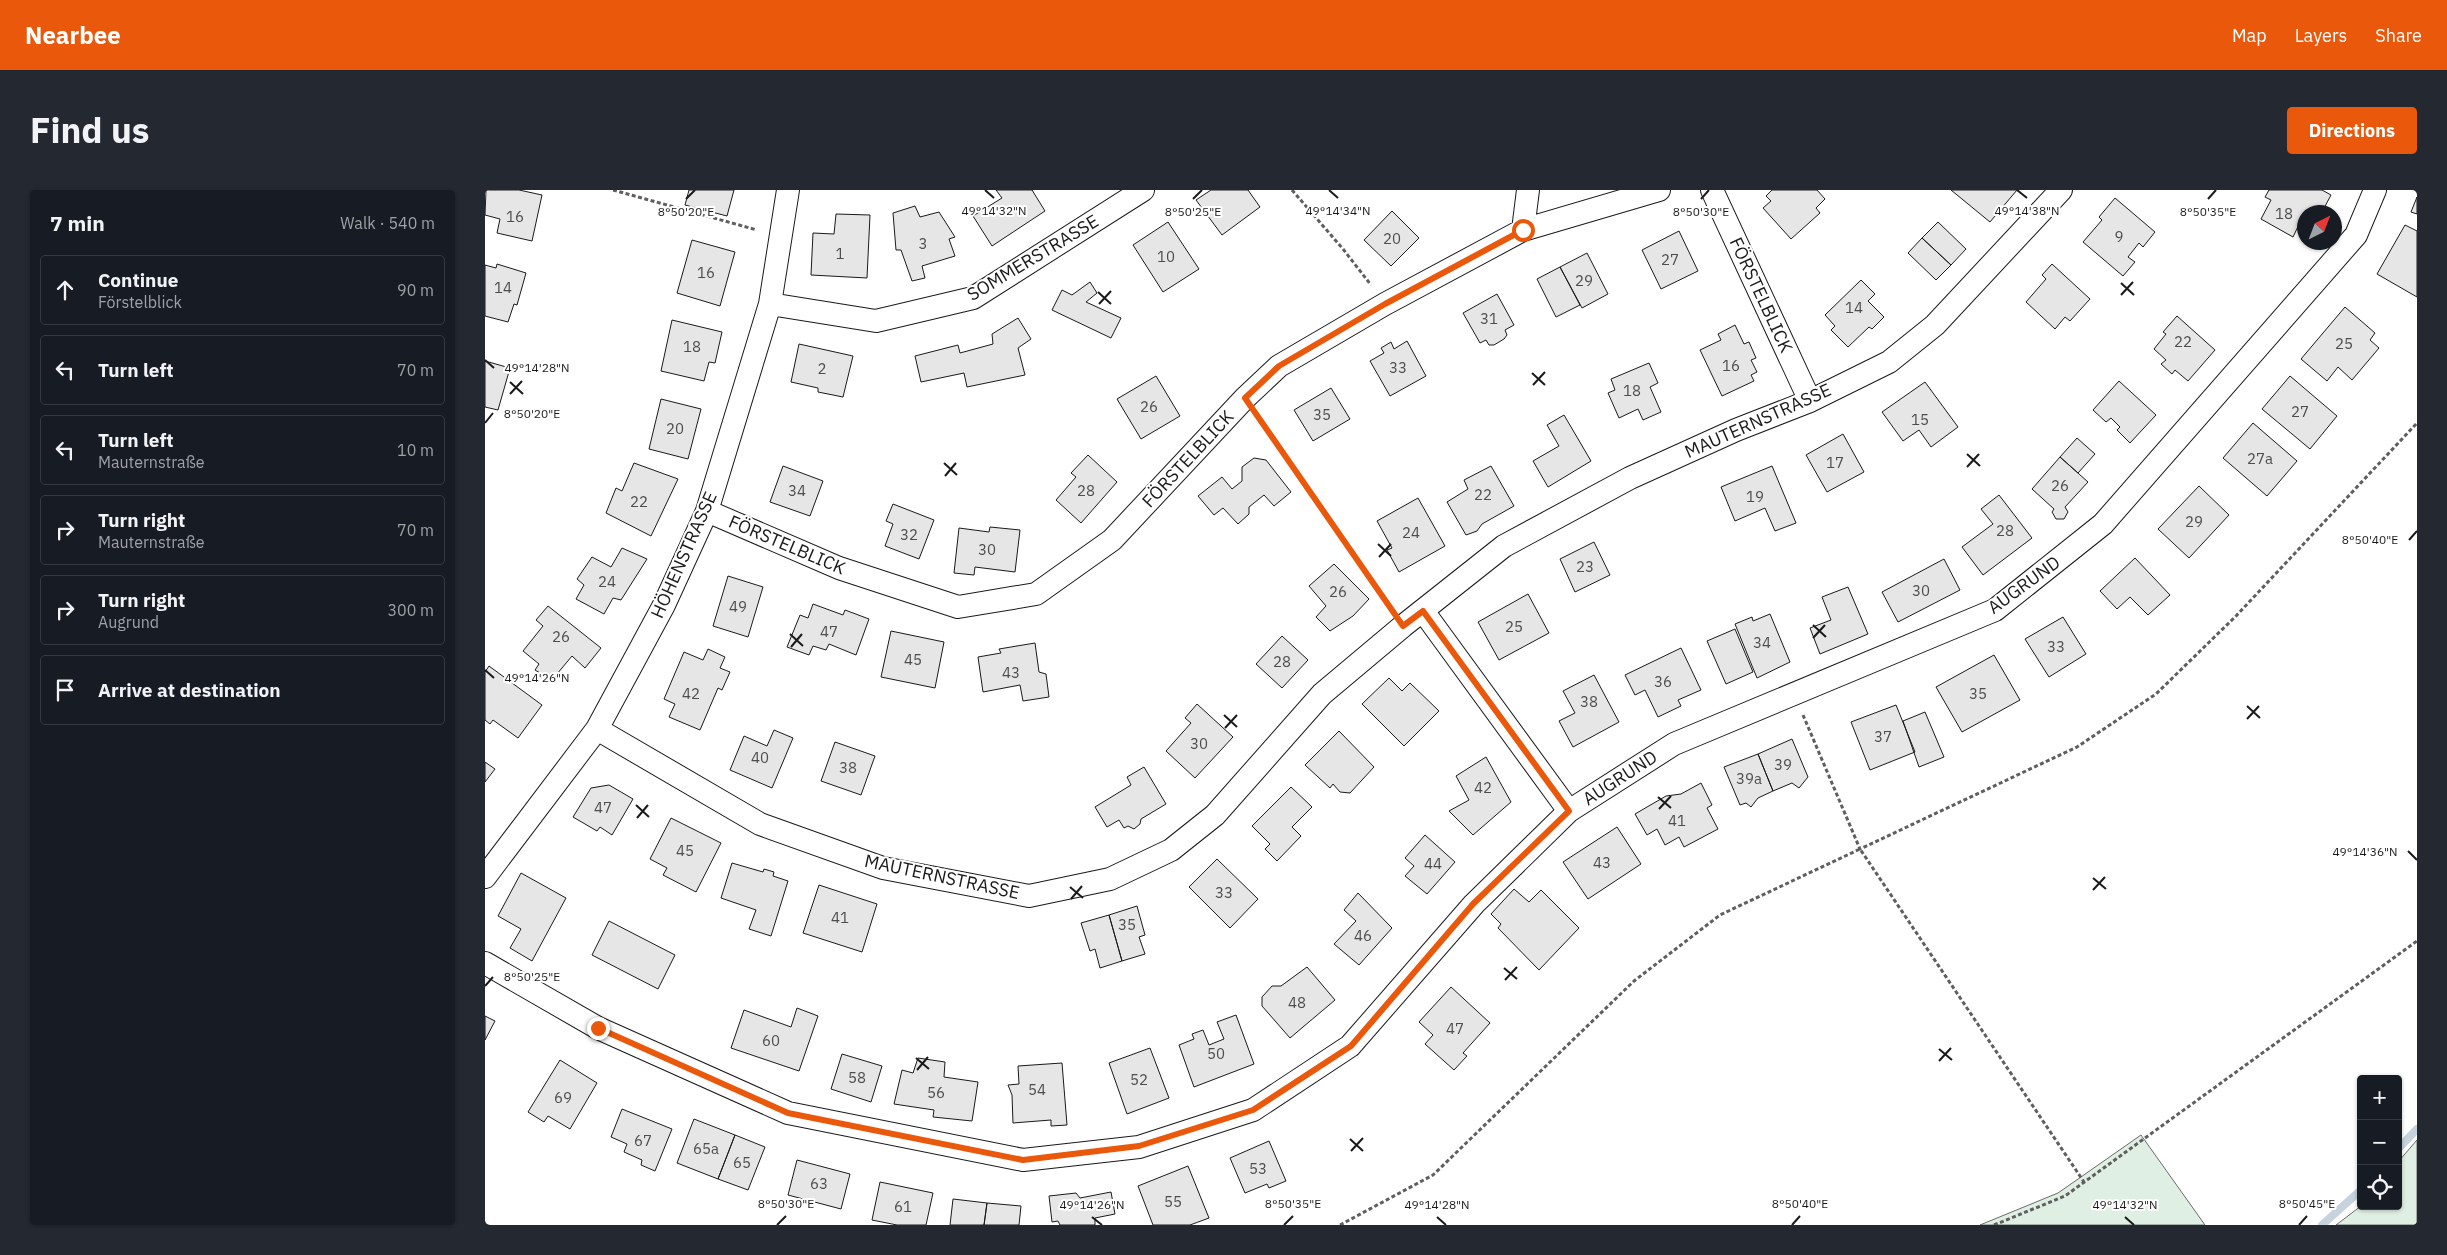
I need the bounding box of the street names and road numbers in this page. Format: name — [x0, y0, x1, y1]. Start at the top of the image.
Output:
street label: SOMMERSTRASSE — [963, 209, 1103, 306]
street label: FÖRSTELBLICK — [1725, 233, 1798, 357]
street label: MAUTERNSTRASSE — [1681, 378, 1835, 463]
street label: FÖRSTELBLICK — [1137, 405, 1239, 512]
street label: HÖHENSTRASSE — [645, 488, 722, 622]
street label: FÖRSTELBLICK — [725, 510, 850, 580]
street label: AUGRUND — [1983, 551, 2065, 619]
street label: AUGRUND — [1578, 745, 1661, 810]
street label: MAUTERNSTRASSE — [862, 849, 1022, 904]

